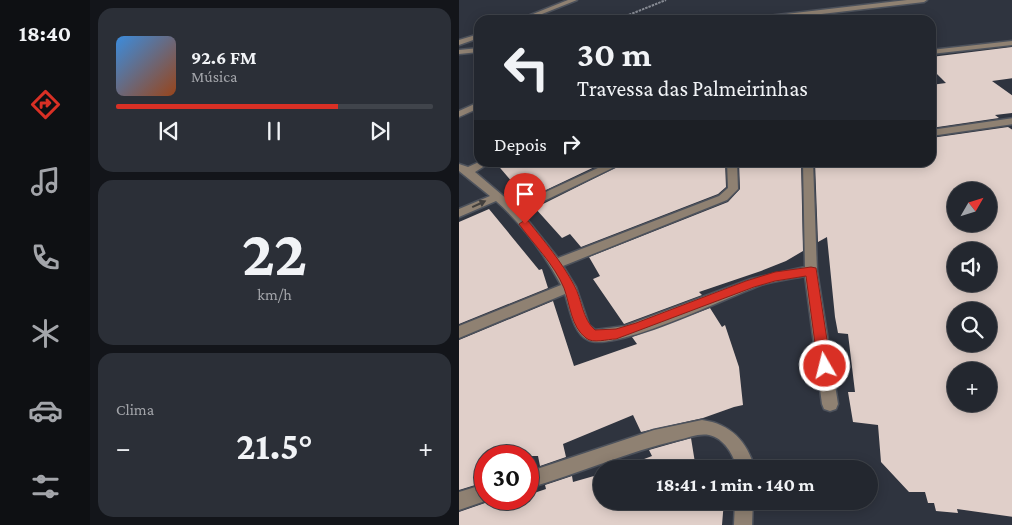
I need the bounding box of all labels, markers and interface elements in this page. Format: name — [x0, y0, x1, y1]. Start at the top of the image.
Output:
text: 18:40 — [19, 21, 71, 46]
icon: left — [494, 35, 559, 100]
text: 30 m — [577, 35, 652, 74]
text: 92.6 FM — [191, 47, 257, 68]
text: Música — [191, 68, 237, 85]
text: Travessa das Palmeirinhas — [577, 76, 808, 101]
icon: directions — [28, 87, 63, 122]
icon: previous — [155, 117, 183, 145]
icon: pause — [260, 117, 288, 145]
icon: next — [366, 117, 394, 145]
icon: right — [557, 130, 585, 158]
text: Depois — [494, 134, 547, 155]
icon: music — [28, 164, 63, 199]
pin — [504, 173, 546, 224]
icon: arrive — [511, 180, 539, 208]
north arrow — [947, 182, 997, 232]
map controls — [947, 182, 997, 412]
one-way arrow — [472, 200, 486, 208]
text: 22 — [242, 217, 307, 289]
icon: phone — [28, 240, 63, 275]
button: sound — [947, 242, 997, 292]
text: km/h — [257, 286, 292, 303]
button: search — [947, 302, 997, 352]
icon: climate — [28, 316, 63, 351]
position arrow — [798, 339, 850, 391]
button: + — [947, 362, 997, 412]
icon: car — [28, 393, 63, 428]
text: Clima — [116, 401, 154, 418]
text: 21.5° — [236, 425, 313, 467]
text: − — [116, 432, 131, 463]
text: + — [418, 432, 433, 463]
speed limit sign: 30 — [474, 445, 539, 510]
icon: filters — [28, 469, 63, 504]
text: 18:41 · 1 min · 140 m — [656, 474, 815, 495]

